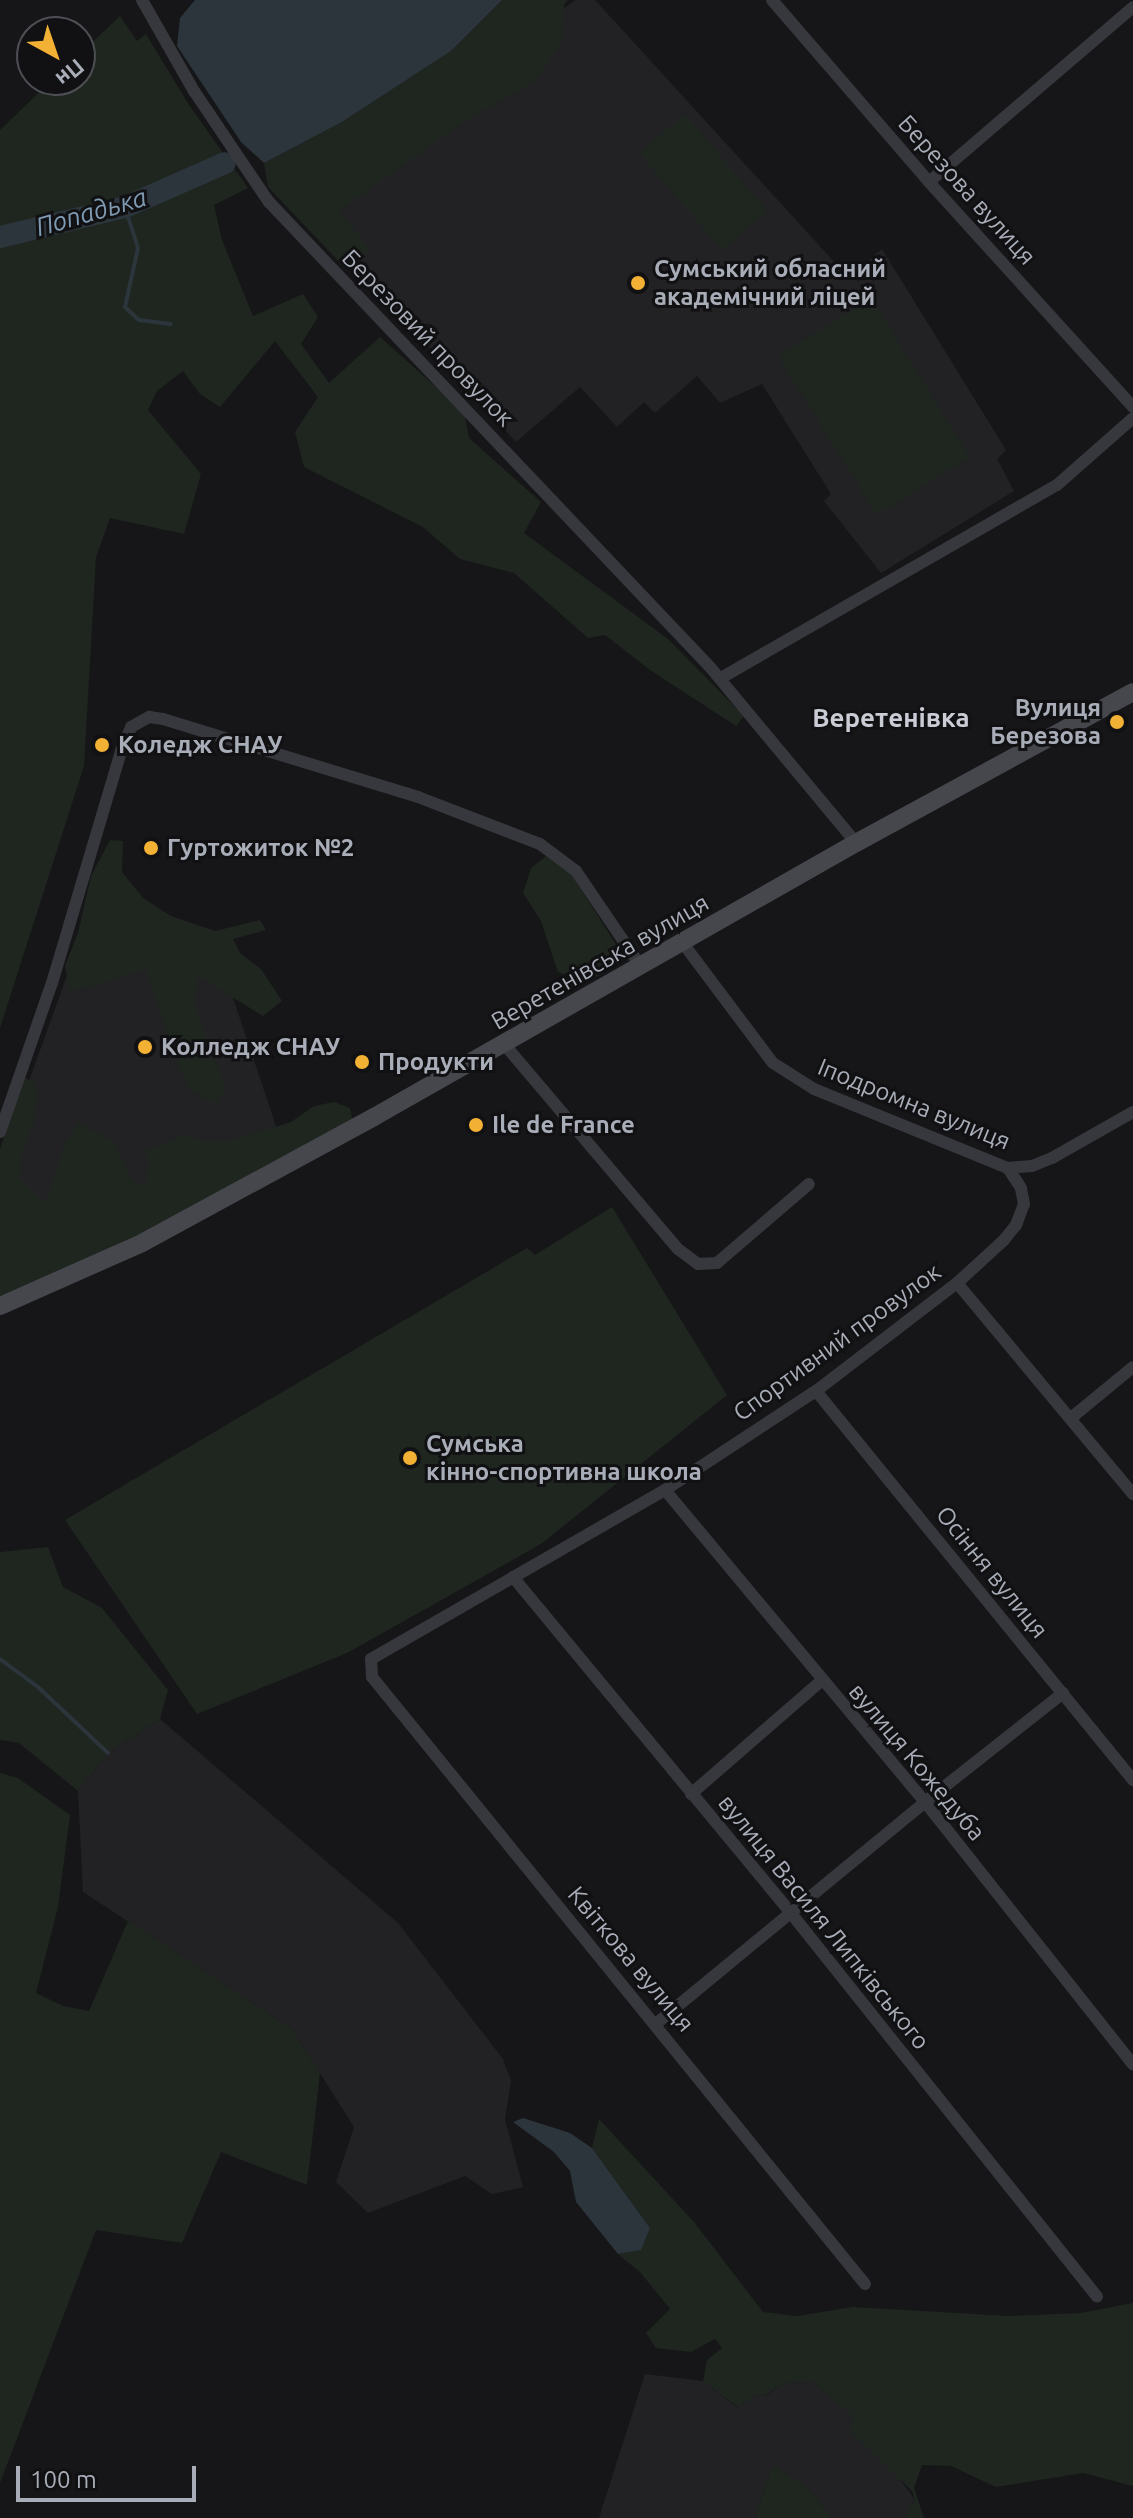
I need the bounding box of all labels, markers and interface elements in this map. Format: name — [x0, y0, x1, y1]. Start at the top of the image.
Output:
north arrow — [16, 16, 96, 96]
text: Пн — [51, 54, 90, 92]
street label: Березова вулиця — [892, 109, 1042, 271]
water label: Попадька — [32, 181, 150, 243]
street label: Березовий провулок — [336, 244, 520, 432]
place label: Сумський обласний академічний ліцей — [654, 255, 886, 311]
marker: Сумський обласний академічний ліцей — [629, 274, 647, 292]
place label: Вулиця Березова — [990, 694, 1101, 750]
district label: Веретенівка — [812, 702, 970, 734]
marker: Вулиця Березова — [1108, 713, 1126, 731]
place label: Коледж СНАУ — [118, 731, 282, 759]
marker: Коледж СНАУ — [93, 736, 111, 754]
place label: Гуртожиток №2 — [167, 834, 354, 862]
marker: Гуртожиток №2 — [142, 839, 160, 857]
street label: Веретенівська вулиця — [486, 888, 714, 1036]
place label: Колледж СНАУ — [161, 1033, 340, 1061]
marker: Колледж СНАУ — [136, 1038, 154, 1056]
place label: Продукти — [378, 1048, 494, 1076]
street label: Іподромна вулиця — [814, 1052, 1014, 1156]
marker: Продукти — [353, 1053, 371, 1071]
place label: Ile de France — [492, 1111, 635, 1139]
marker: Ile de France — [467, 1116, 485, 1134]
street label: Спортивний провулок — [728, 1257, 946, 1427]
place label: Сумська кінно-спортивна школа — [426, 1430, 702, 1486]
marker: Сумська кінно-спортивна школа — [401, 1449, 419, 1467]
street label: Осіння вулиця — [930, 1500, 1054, 1644]
street label: вулиця Кожедуба — [843, 1678, 991, 1846]
street label: вулиця Василя Липківського — [712, 1789, 936, 2055]
street label: Квіткова вулиця — [562, 1880, 700, 2038]
scale bar — [20, 2450, 200, 2500]
text: 100 m — [30, 2466, 97, 2493]

